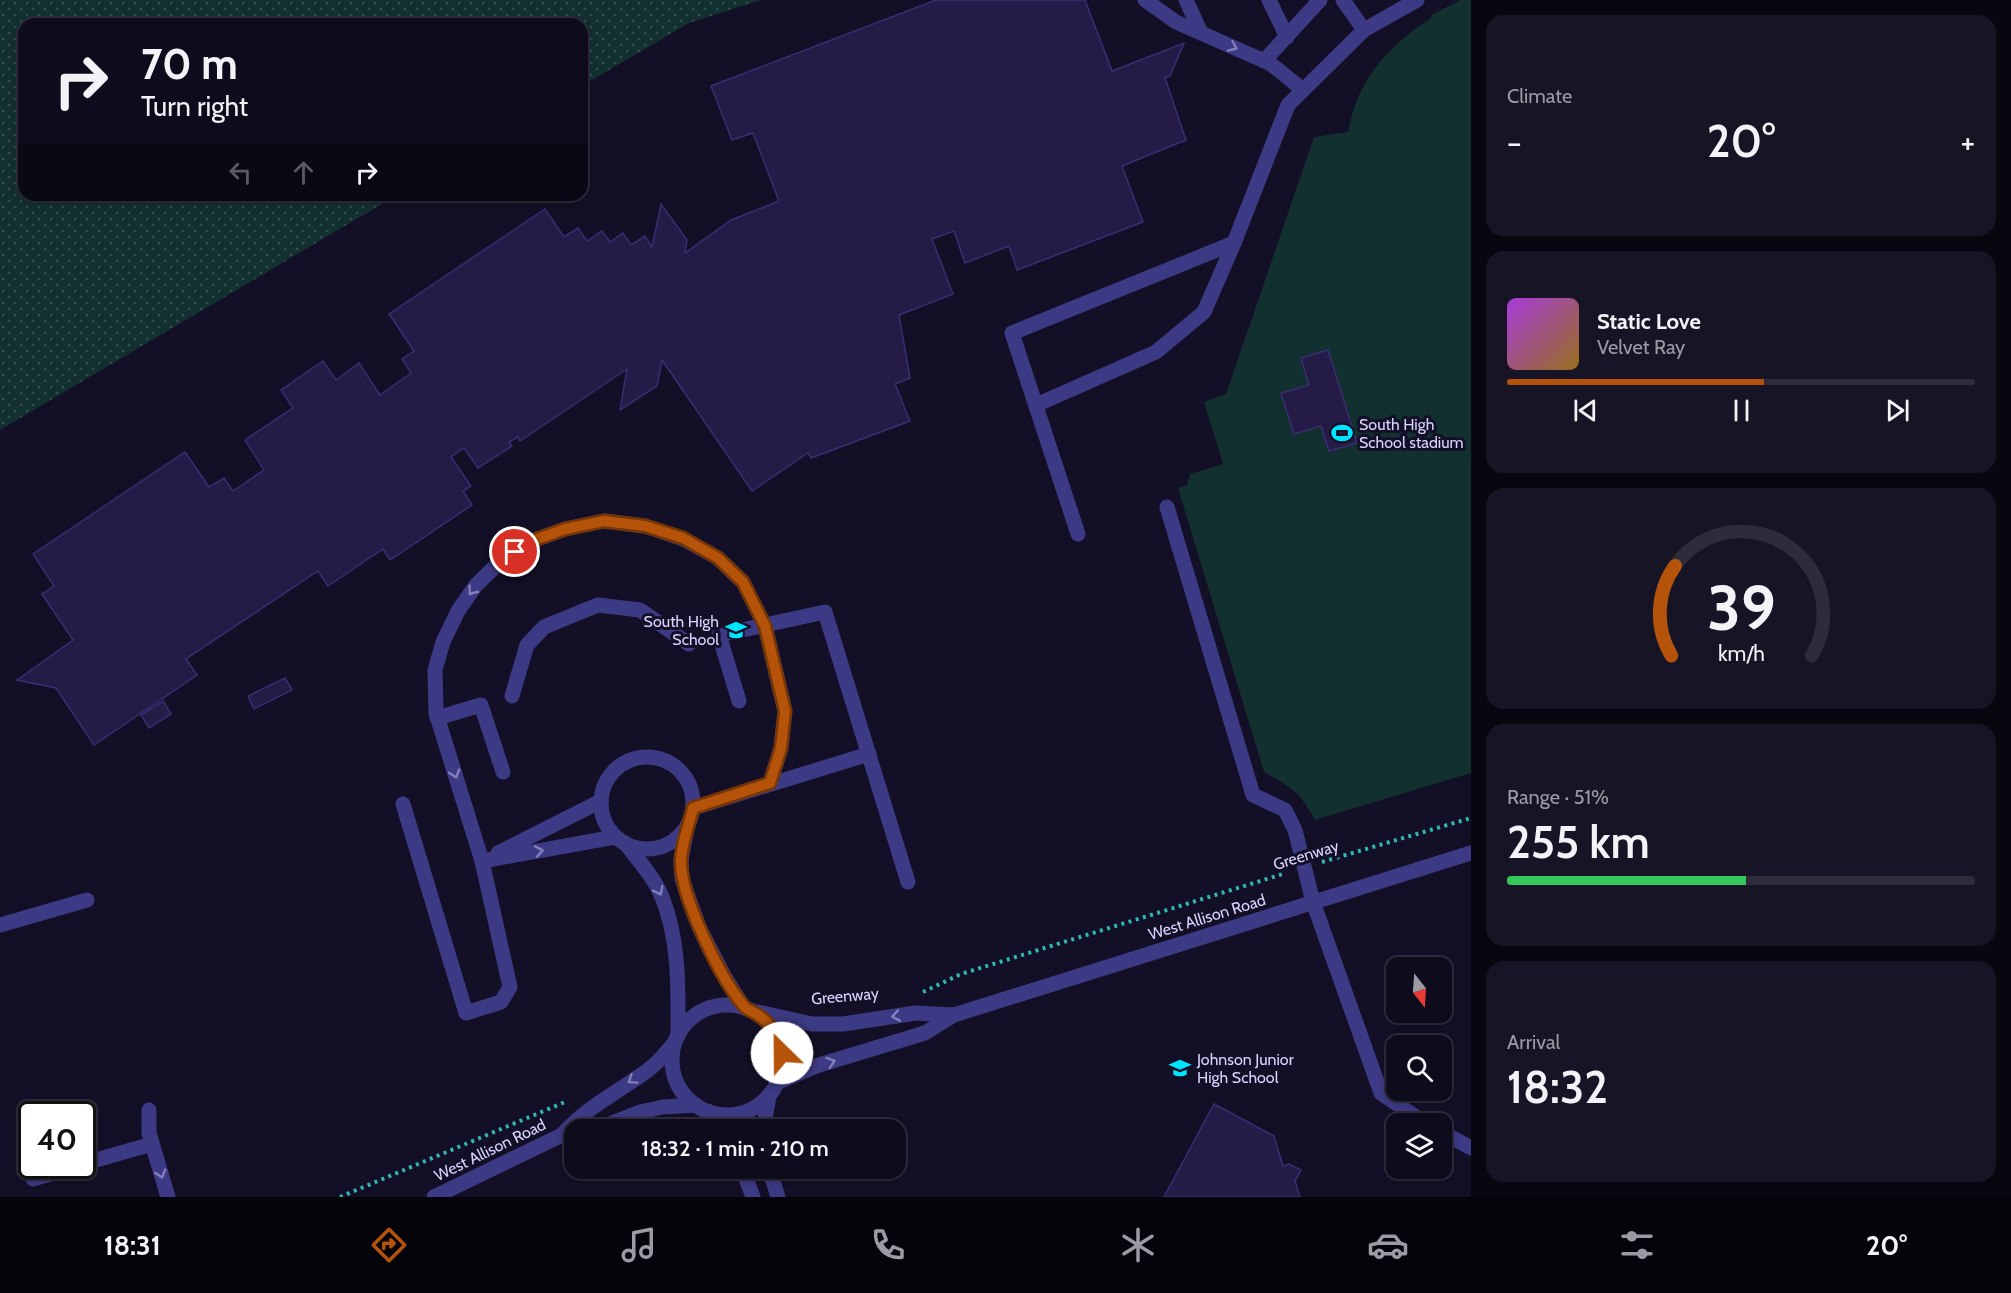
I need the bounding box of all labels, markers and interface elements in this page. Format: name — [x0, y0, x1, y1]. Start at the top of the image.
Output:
text: 70 m — [141, 38, 238, 90]
one-way arrow — [1227, 40, 1238, 52]
icon: right — [42, 42, 120, 120]
text: Climate — [1507, 84, 1572, 108]
text: Turn right — [141, 90, 248, 123]
text: 20° — [1707, 114, 1775, 168]
text: − — [1507, 122, 1522, 162]
text: + — [1960, 122, 1975, 162]
icon: left — [224, 156, 257, 189]
icon: ahead — [287, 156, 320, 189]
icon: right — [350, 156, 383, 189]
text: Static Love — [1597, 308, 1701, 335]
text: Velvet Ray — [1597, 335, 1685, 359]
icon: previous — [1569, 394, 1602, 427]
icon: pause — [1725, 394, 1758, 427]
icon: next — [1881, 394, 1914, 427]
place label: South High School stadium — [1359, 415, 1464, 452]
sports icon: South High School stadium — [1330, 421, 1354, 445]
pin — [489, 526, 540, 577]
icon: arrive — [498, 535, 531, 568]
text: 39 — [1707, 570, 1775, 646]
one-way arrow — [468, 585, 479, 596]
place label: South High School — [644, 612, 719, 649]
school or university icon: South High School — [724, 618, 748, 642]
text: km/h — [1718, 640, 1764, 666]
one-way arrow — [448, 768, 460, 779]
text: Range · 51% — [1507, 785, 1609, 809]
text: 255 km — [1507, 815, 1650, 869]
street label: Greenway — [1271, 836, 1341, 874]
one-way arrow — [534, 845, 544, 858]
one-way arrow — [651, 885, 663, 896]
street label: West Allison Road — [1146, 890, 1268, 944]
north arrow — [1386, 957, 1452, 1023]
map controls — [1386, 957, 1452, 1179]
street label: Greenway — [810, 984, 880, 1008]
one-way arrow — [891, 1009, 901, 1022]
position arrow — [750, 1021, 814, 1085]
text: Arrival — [1507, 1030, 1560, 1054]
button: search — [1386, 1035, 1452, 1101]
place label: Johnson Junior High School — [1196, 1050, 1295, 1087]
school or university icon: Johnson Junior High School — [1168, 1056, 1192, 1080]
one-way arrow — [825, 1057, 836, 1069]
text: 18:32 — [1507, 1060, 1608, 1114]
one-way arrow — [628, 1073, 639, 1084]
speed limit sign: 40 — [18, 1101, 96, 1179]
button: layers — [1386, 1113, 1452, 1179]
street label: West Allison Road — [431, 1115, 549, 1185]
text: 18:32 · 1 min · 210 m — [641, 1135, 829, 1162]
one-way arrow — [154, 1168, 166, 1179]
icon: directions — [368, 1224, 410, 1266]
icon: music — [618, 1224, 660, 1266]
icon: phone — [867, 1224, 909, 1266]
icon: climate — [1117, 1224, 1159, 1266]
icon: car — [1367, 1224, 1409, 1266]
icon: filters — [1616, 1224, 1658, 1266]
text: 18:31 — [104, 1229, 161, 1262]
text: 20° — [1866, 1229, 1907, 1262]

